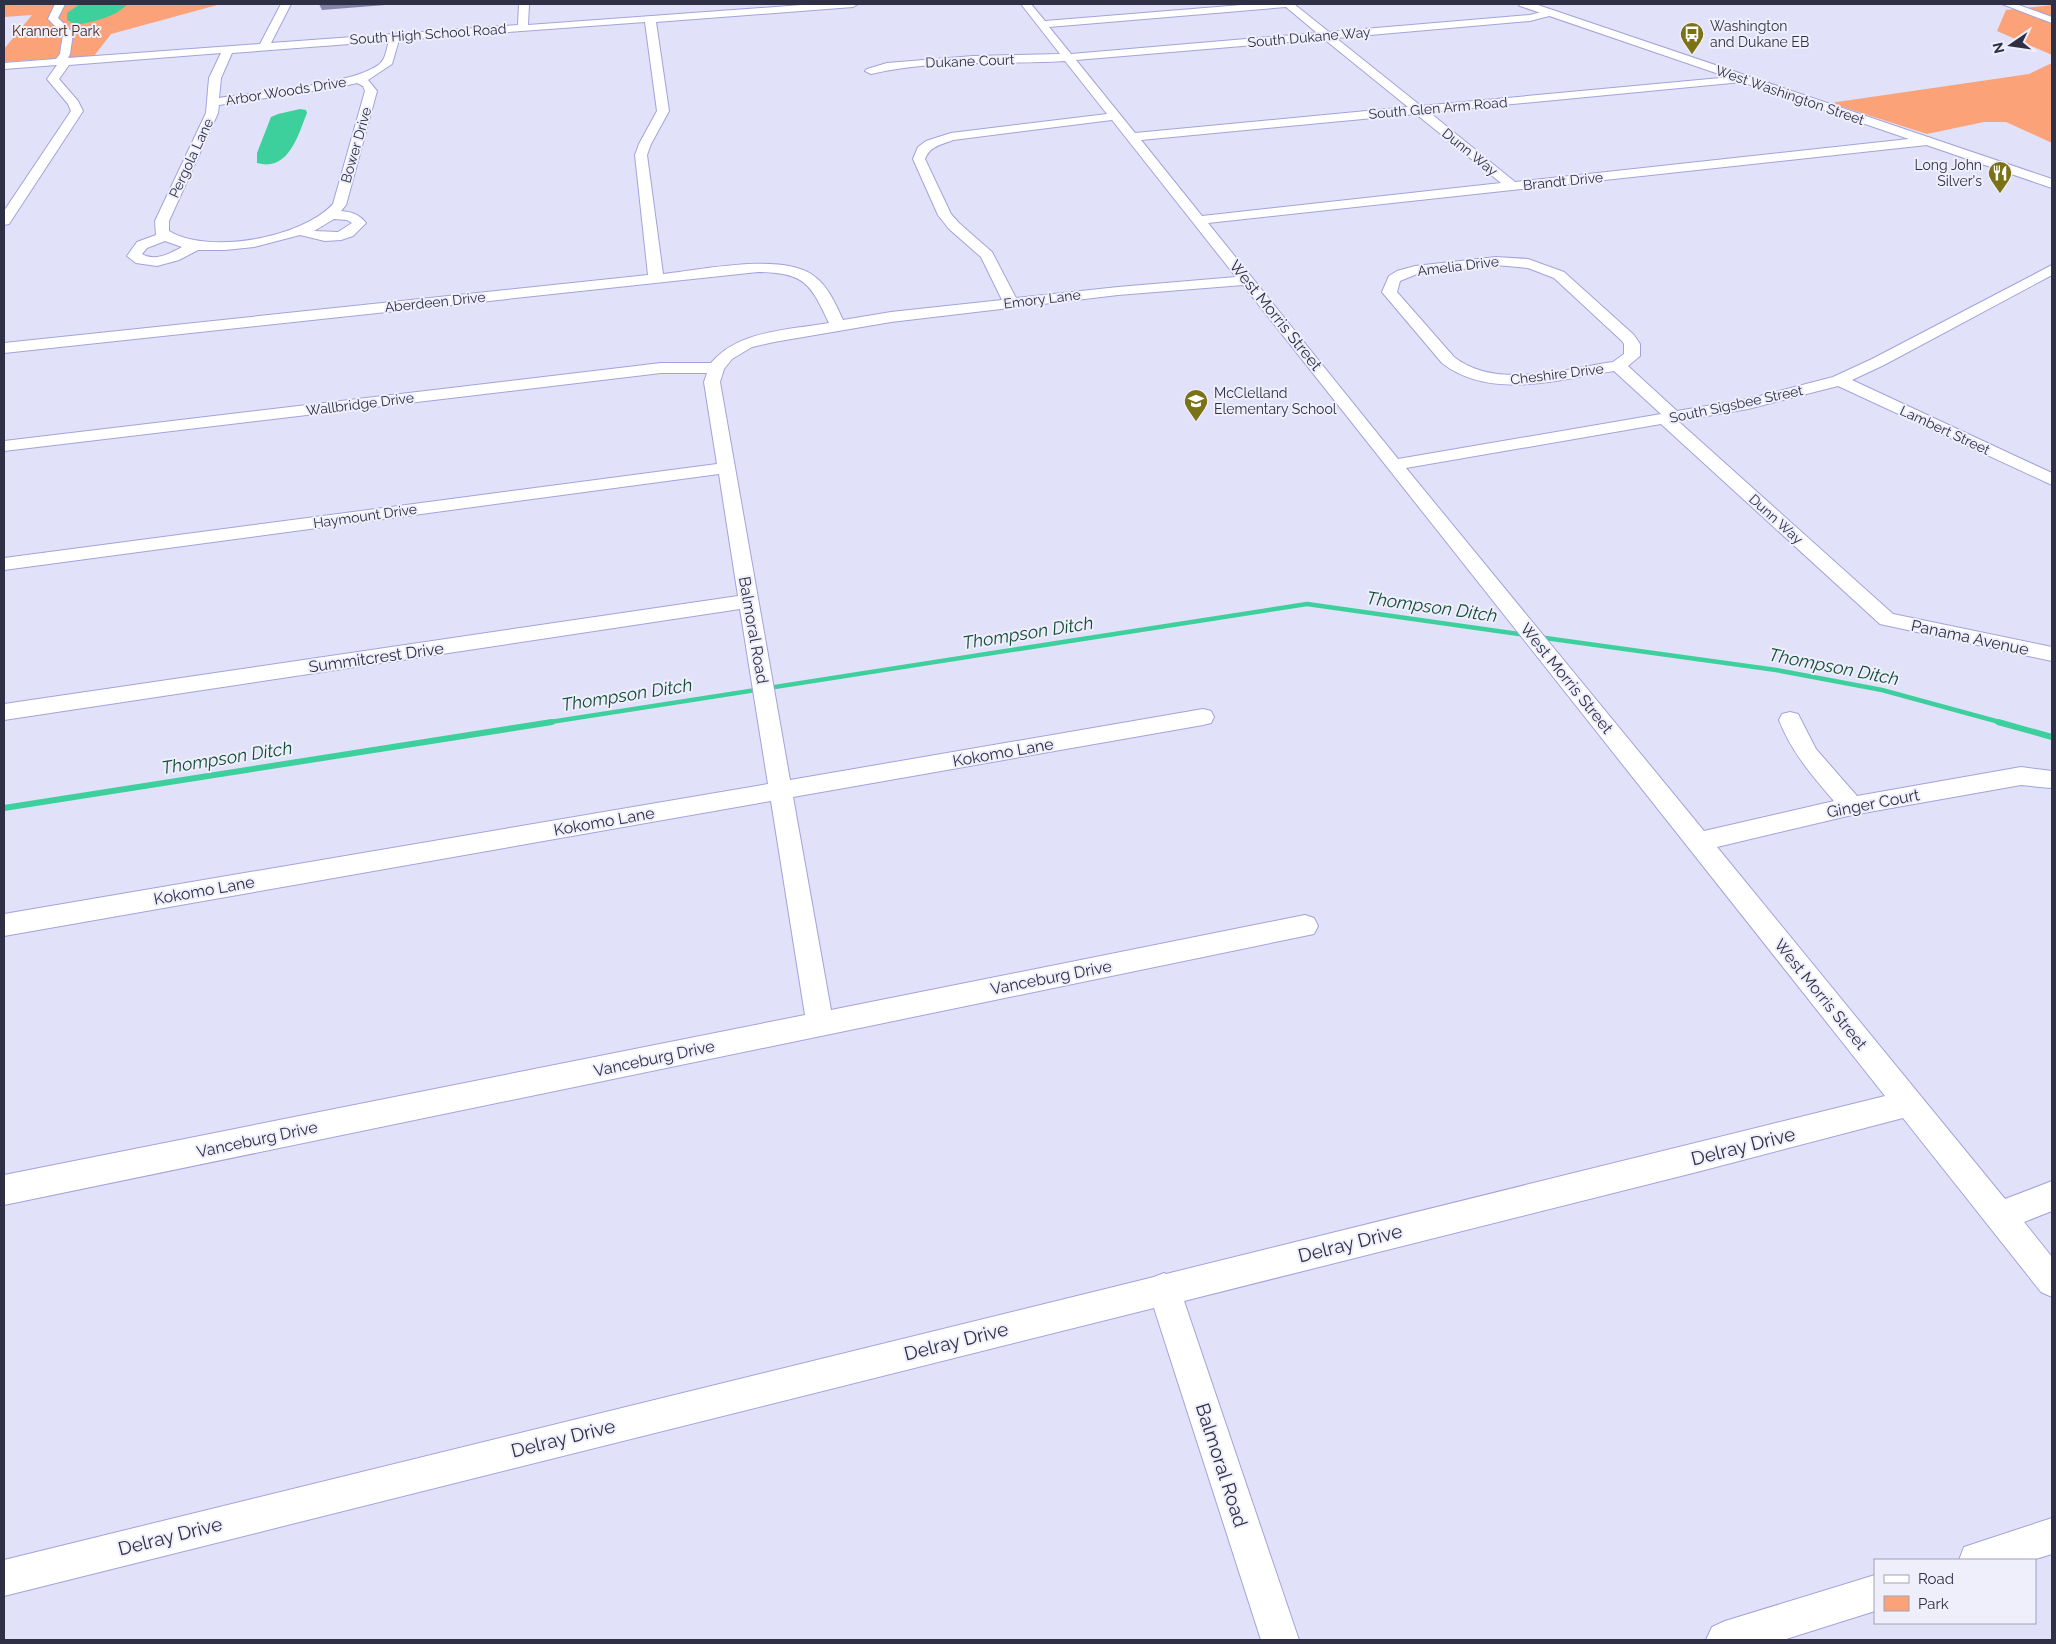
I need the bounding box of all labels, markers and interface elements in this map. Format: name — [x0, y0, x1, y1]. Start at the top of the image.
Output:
place label: Washington and Dukane EB — [1710, 18, 1809, 50]
north arrow — [1986, 20, 2036, 70]
street label: South High School Road — [349, 21, 507, 47]
bus stop icon: Washington and Dukane EB — [1679, 21, 1705, 55]
park label: Krannert Park — [12, 23, 100, 39]
street label: South Dukane Way — [1247, 24, 1372, 50]
text: N — [1989, 41, 2007, 55]
street label: Dukane Court — [925, 51, 1015, 71]
street label: West Washington Street — [1714, 62, 1867, 128]
street label: Arbor Woods Drive — [225, 74, 347, 108]
street label: South Glen Arm Road — [1368, 94, 1508, 122]
street label: Bower Drive — [338, 105, 374, 185]
street label: Pergola Lane — [166, 116, 216, 200]
street label: Dunn Way — [1439, 125, 1501, 179]
place label: Long John Silver's — [1914, 157, 1982, 189]
restaurant icon: Long John Silver's — [1987, 160, 2013, 194]
street label: Brandt Drive — [1522, 169, 1604, 193]
street label: Amelia Drive — [1416, 253, 1500, 279]
street label: West Morris Street — [1225, 256, 1326, 375]
street label: Emory Lane — [1003, 286, 1081, 312]
street label: Aberdeen Drive — [384, 289, 486, 315]
street label: Cheshire Drive — [1509, 360, 1605, 388]
street label: South Sigsbee Street — [1668, 382, 1804, 426]
place label: McClelland Elementary School — [1214, 385, 1337, 417]
school or university icon: McClelland Elementary School — [1183, 388, 1209, 422]
street label: Wallbridge Drive — [305, 389, 415, 419]
street label: Lambert Street — [1897, 402, 1993, 458]
street label: Dunn Way — [1746, 491, 1806, 548]
street label: Haymount Drive — [312, 501, 418, 531]
street label: Balmoral Road — [735, 575, 772, 685]
water label: Thompson Ditch — [1365, 587, 1499, 626]
water label: Thompson Ditch — [961, 612, 1095, 653]
street label: Panama Avenue — [1909, 616, 2030, 659]
street label: West Morris Street — [1516, 619, 1617, 738]
street label: Summitcrest Drive — [307, 639, 445, 676]
water label: Thompson Ditch — [1767, 644, 1901, 689]
water label: Thompson Ditch — [560, 674, 694, 715]
street label: Kokomo Lane — [951, 734, 1055, 771]
water label: Thompson Ditch — [160, 737, 294, 778]
street label: Ginger Court — [1825, 785, 1922, 822]
street label: Kokomo Lane — [552, 803, 656, 840]
street label: Kokomo Lane — [152, 872, 256, 909]
street label: West Morris Street — [1770, 935, 1871, 1054]
street label: Vanceburg Drive — [989, 956, 1113, 999]
street label: Vanceburg Drive — [592, 1036, 716, 1081]
street label: Vanceburg Drive — [195, 1117, 319, 1162]
street label: Delray Drive — [1689, 1122, 1797, 1170]
street label: Delray Drive — [1296, 1219, 1404, 1267]
street label: Delray Drive — [902, 1317, 1010, 1365]
street label: Balmoral Road — [1192, 1400, 1252, 1530]
street label: Delray Drive — [509, 1414, 617, 1462]
street label: Delray Drive — [116, 1512, 224, 1560]
legend — [1874, 1559, 2036, 1624]
text: Road — [1918, 1570, 1954, 1588]
text: Park — [1918, 1595, 1949, 1613]

